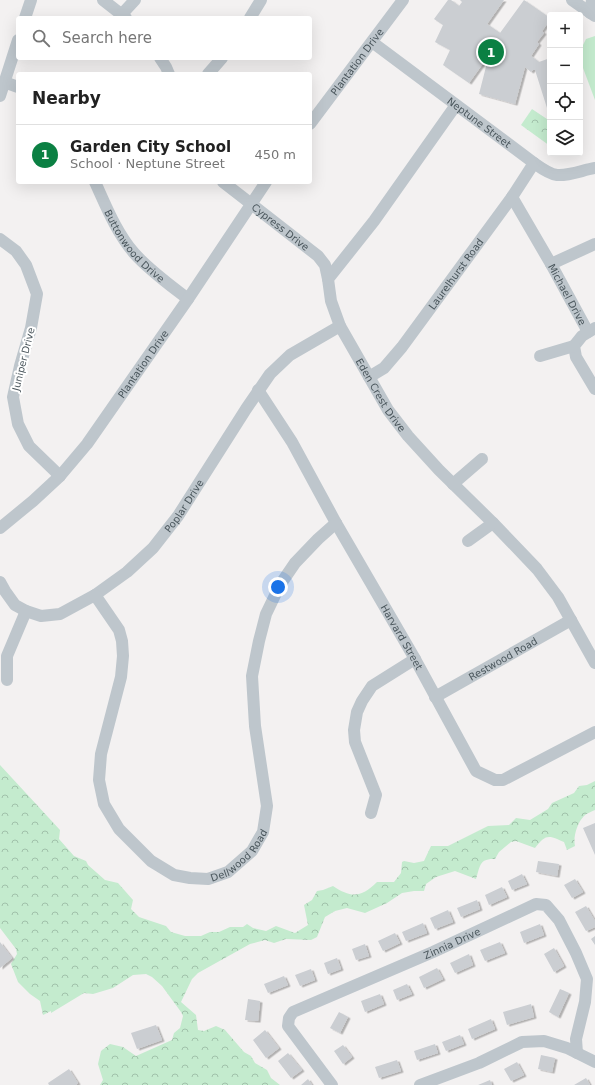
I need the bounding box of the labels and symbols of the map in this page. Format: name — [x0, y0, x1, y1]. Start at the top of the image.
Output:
street label: Plantation Drive — [329, 26, 386, 97]
pin: 1 — [478, 37, 504, 67]
street label: Neptune Street — [445, 95, 513, 150]
street label: Cypress Drive — [249, 202, 311, 253]
street label: Buttonwood Drive — [102, 208, 166, 285]
street label: Laurelhurst Road — [427, 236, 486, 312]
street label: Michael Drive — [546, 262, 588, 327]
street label: Juniper Drive — [10, 326, 37, 393]
street label: Plantation Drive — [116, 328, 171, 400]
street label: Eden Crest Drive — [354, 356, 408, 434]
street label: Poplar Drive — [163, 478, 206, 534]
your location — [268, 577, 288, 597]
street label: Harvard Street — [378, 602, 425, 672]
street label: Restwood Road — [467, 635, 539, 683]
street label: Dellwood Road — [209, 827, 269, 884]
street label: Zinnia Drive — [422, 926, 482, 961]

